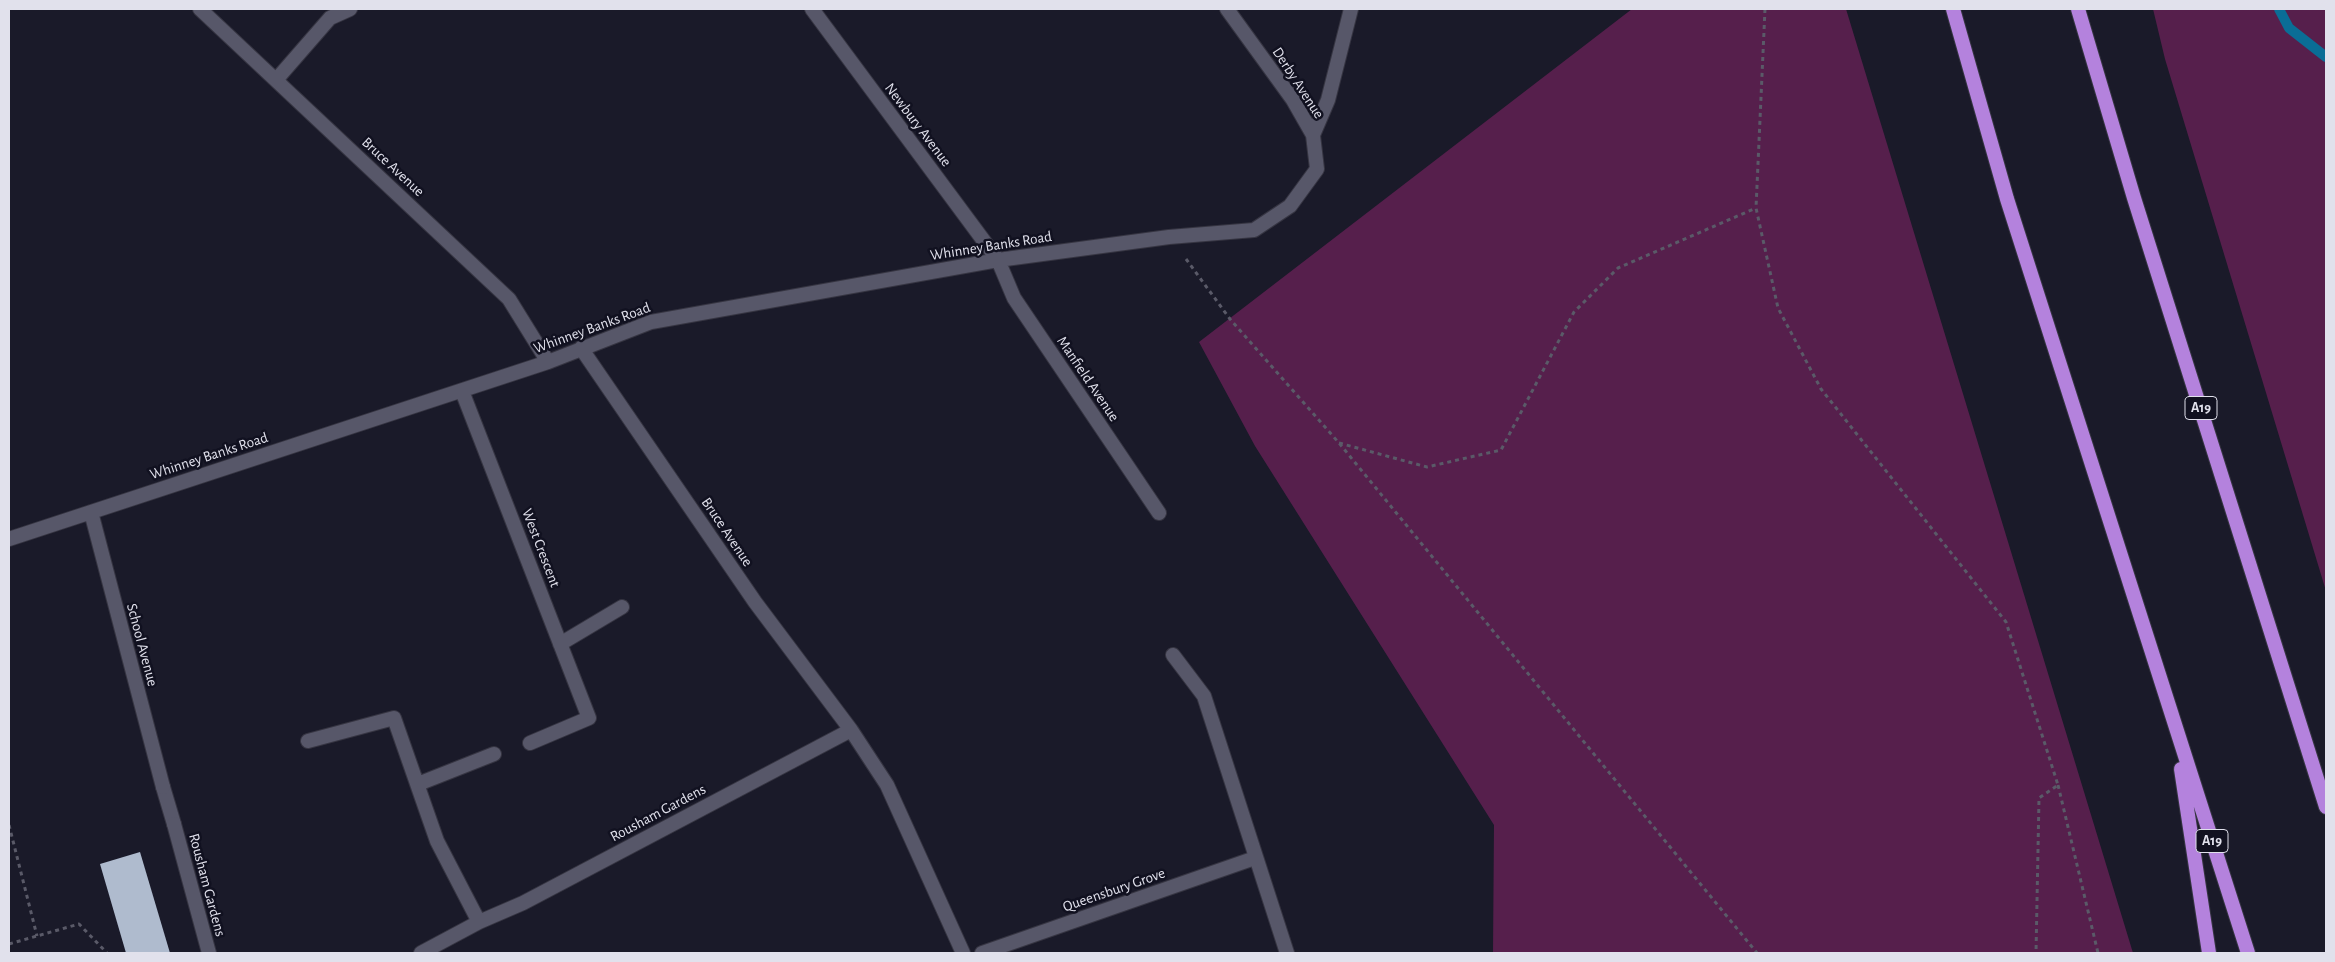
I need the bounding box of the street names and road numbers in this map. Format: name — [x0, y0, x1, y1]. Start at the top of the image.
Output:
street label: Derby Avenue — [1268, 44, 1328, 122]
street label: Newbury Avenue — [881, 80, 955, 170]
street label: Bruce Avenue — [358, 133, 428, 201]
street label: Whinney Banks Road — [929, 227, 1053, 265]
street label: Whinney Banks Road — [531, 298, 653, 358]
street label: Manfield Avenue — [1053, 333, 1123, 425]
road number: A19 — [2185, 396, 2217, 419]
street label: Whinney Banks Road — [148, 428, 270, 484]
street label: Bruce Avenue — [697, 494, 757, 570]
street label: West Crescent — [518, 506, 564, 590]
street label: School Avenue — [122, 602, 162, 688]
street label: Rousham Gardens — [607, 780, 709, 846]
road number: A19 — [2196, 829, 2228, 852]
street label: Rousham Gardens — [185, 832, 229, 938]
street label: Queensbury Grove — [1060, 864, 1168, 916]

